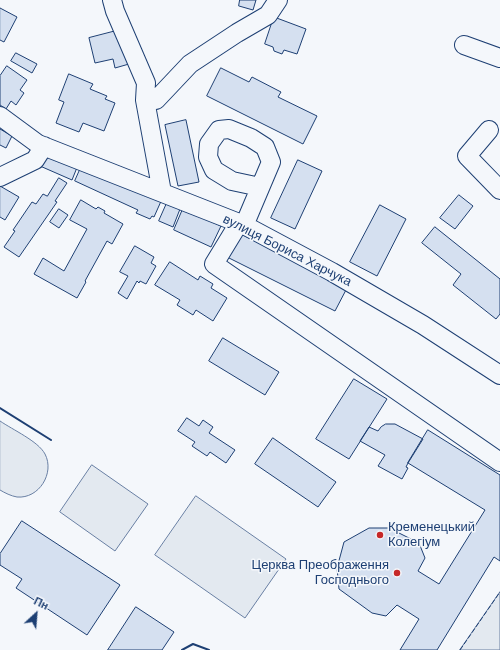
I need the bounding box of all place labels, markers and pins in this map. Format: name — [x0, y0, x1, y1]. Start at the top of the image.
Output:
place label: Кременецький Колегіум — [388, 520, 475, 551]
marker: Кременецький Колегіум — [375, 530, 385, 540]
place label: Церква Преображення Господнього — [252, 558, 389, 589]
marker: Церква Преображення Господнього — [392, 568, 402, 578]

